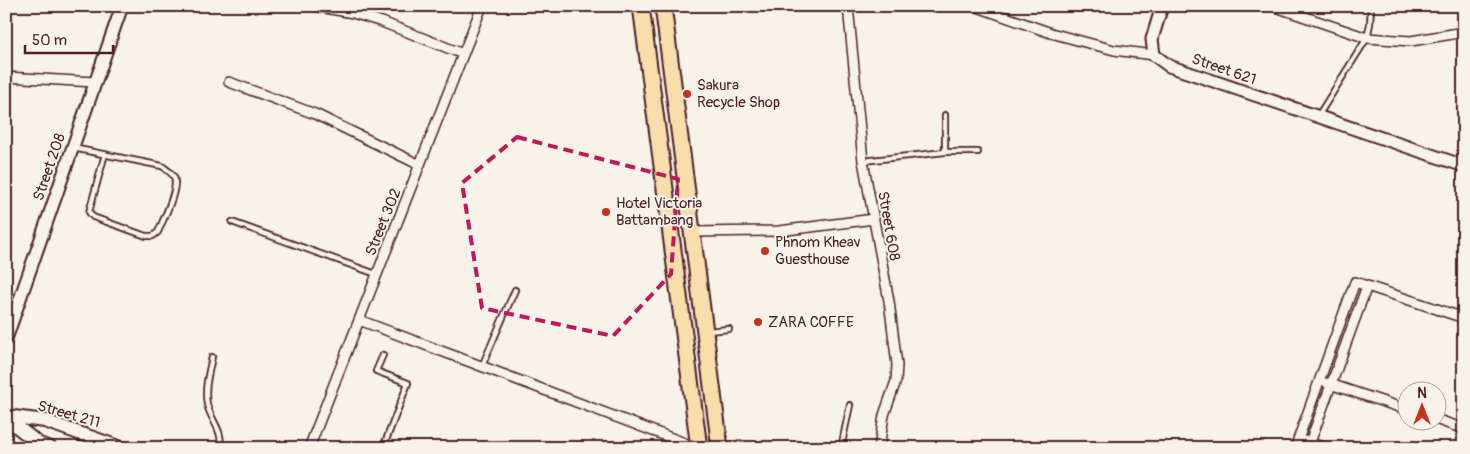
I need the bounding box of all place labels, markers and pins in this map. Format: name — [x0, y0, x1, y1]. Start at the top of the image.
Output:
place label: Sakura Recycle Shop — [697, 76, 780, 112]
marker: Sakura Recycle Shop — [681, 88, 693, 100]
place label: Hotel Victoria Battambang — [616, 194, 702, 230]
marker: Hotel Victoria Battambang — [600, 206, 612, 218]
place label: Phnom Kheav Guesthouse — [775, 233, 861, 269]
marker: Phnom Kheav Guesthouse — [759, 245, 771, 257]
place label: ZARA COFFE — [768, 313, 854, 332]
marker: ZARA COFFE — [752, 316, 764, 328]

